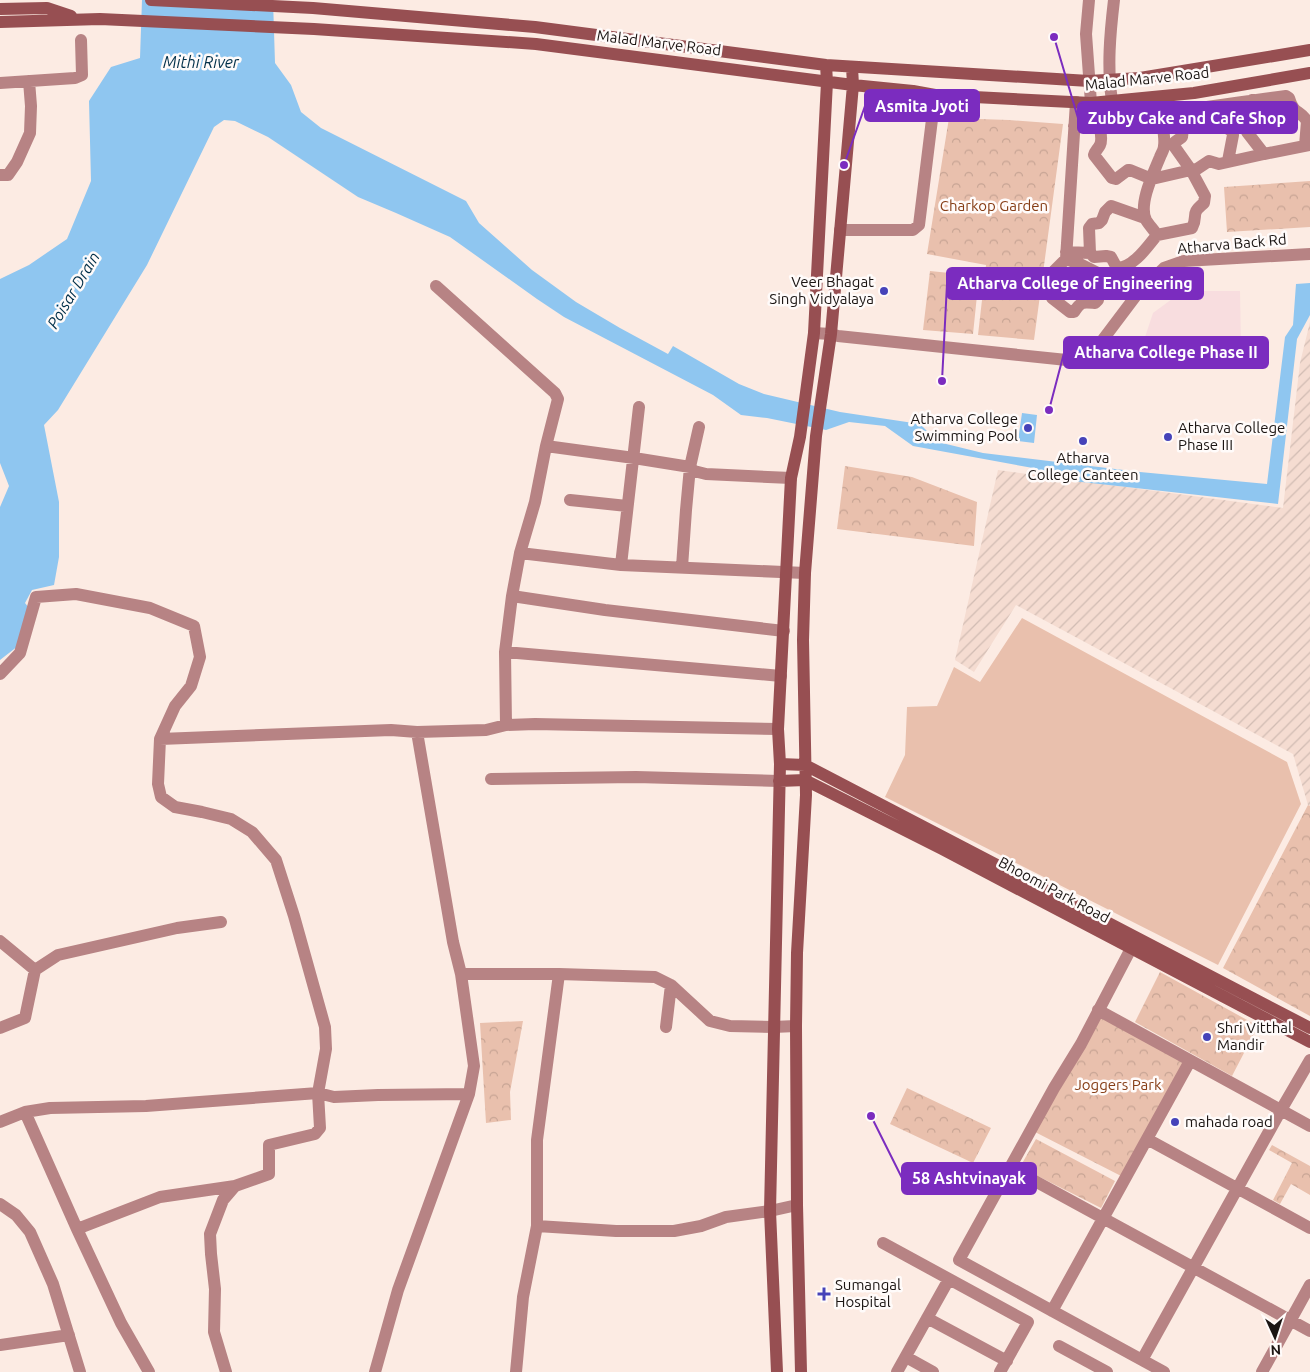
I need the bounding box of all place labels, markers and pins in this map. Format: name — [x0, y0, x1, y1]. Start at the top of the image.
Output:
callout: Asmita Jyoti — [865, 90, 979, 121]
callout: Zubby Cake and Cafe Shop — [1078, 102, 1297, 133]
callout: Atharva College of Engineering — [947, 268, 1203, 299]
place label: Veer Bhagat Singh Vidyalaya — [769, 273, 874, 307]
marker: Veer Bhagat Singh Vidyalaya — [878, 285, 890, 297]
callout: Atharva College Phase II — [1064, 337, 1268, 368]
place label: Atharva College Swimming Pool — [911, 410, 1018, 444]
place label: Atharva College Phase III — [1178, 419, 1285, 453]
marker: Atharva College Swimming Pool — [1022, 422, 1034, 434]
marker: Atharva College Phase III — [1162, 431, 1174, 443]
marker: Atharva College Canteen — [1077, 435, 1089, 447]
place label: Atharva College Canteen — [1028, 449, 1138, 483]
place label: Shri Vitthal Mandir — [1217, 1019, 1292, 1053]
marker: Shri Vitthal Mandir — [1201, 1031, 1213, 1043]
place label: mahada road — [1185, 1113, 1273, 1130]
marker: mahada road — [1169, 1116, 1181, 1128]
callout: 58 Ashtvinayak — [902, 1163, 1036, 1194]
place label: Sumangal Hospital — [835, 1276, 901, 1310]
marker: Sumangal Hospital — [817, 1287, 831, 1301]

